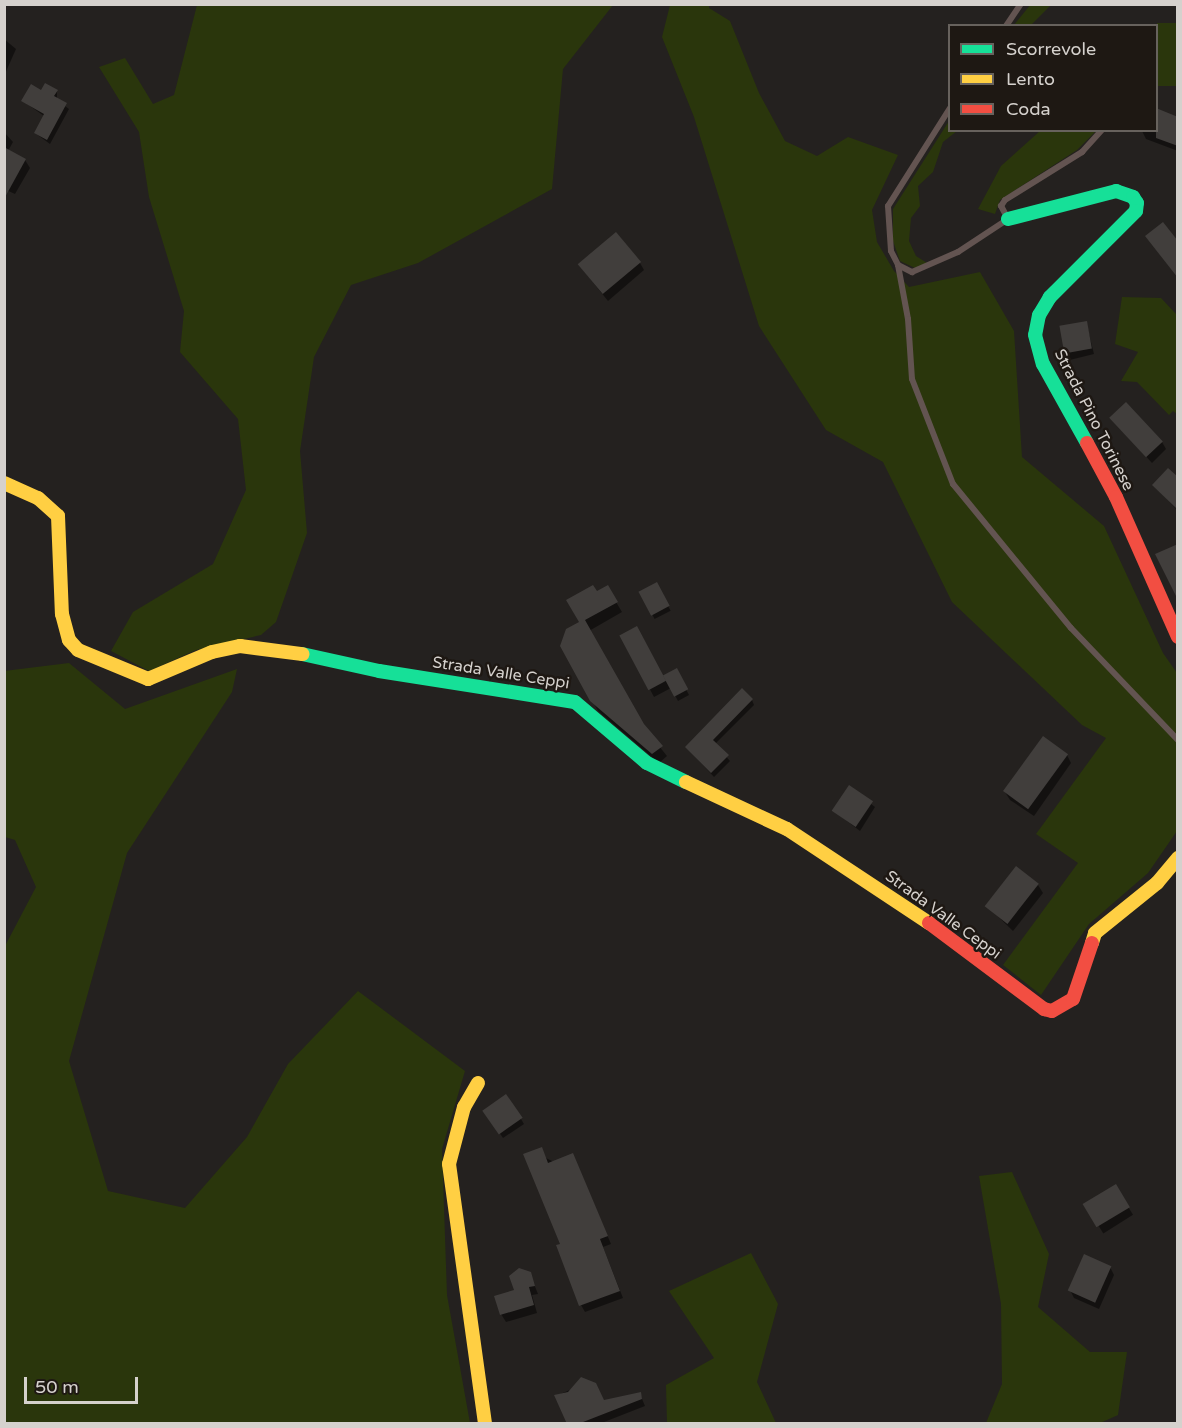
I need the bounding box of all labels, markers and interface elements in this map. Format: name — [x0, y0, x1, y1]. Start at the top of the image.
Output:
legend — [948, 24, 1158, 132]
text: Scorrevole — [1006, 38, 1096, 60]
text: Lento — [1006, 68, 1055, 90]
text: Coda — [1006, 98, 1051, 120]
street label: Strada Pino Torinese — [1050, 346, 1138, 494]
street label: Strada Valle Ceppi — [431, 653, 571, 693]
street label: Strada Valle Ceppi — [881, 867, 1005, 963]
scale bar — [27, 1365, 141, 1403]
text: 50 m — [35, 1376, 79, 1398]

